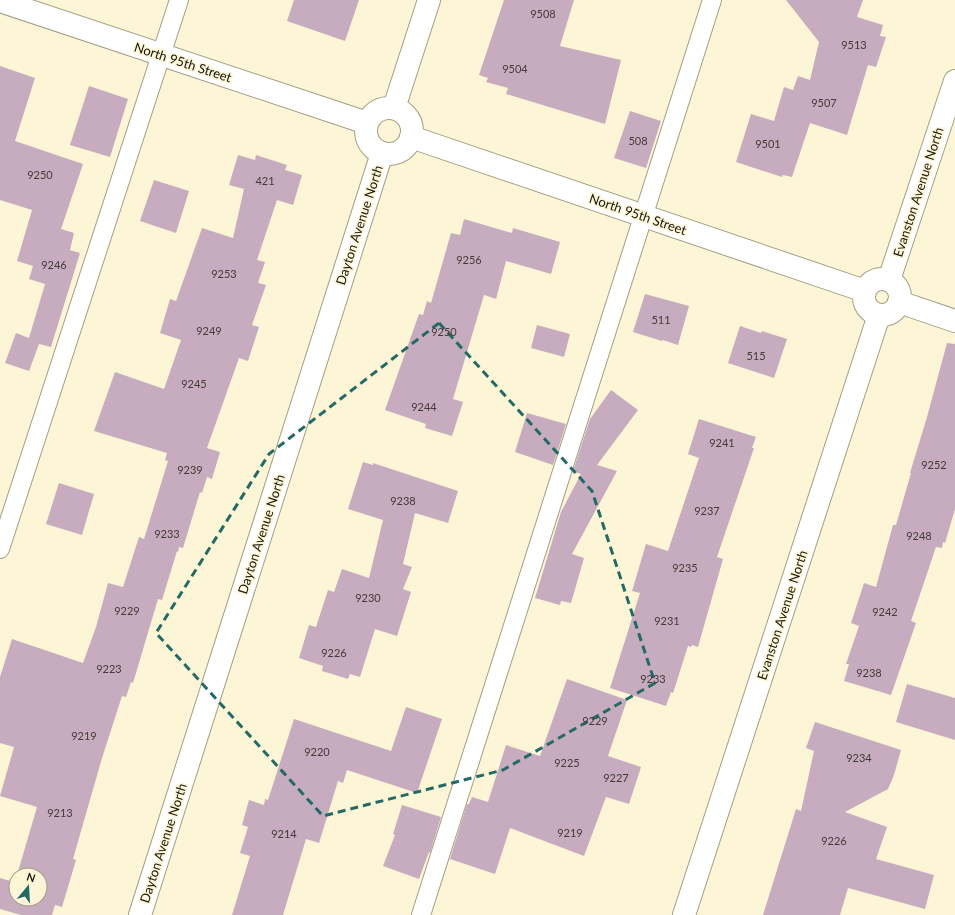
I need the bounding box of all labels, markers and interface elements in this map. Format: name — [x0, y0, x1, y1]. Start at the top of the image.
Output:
house number: 9508 — [530, 7, 556, 20]
house number: 9513 — [841, 38, 867, 51]
street label: North 95th Street — [132, 39, 234, 85]
house number: 9504 — [502, 62, 528, 75]
house number: 9507 — [811, 96, 837, 109]
street label: Evanston Avenue North — [889, 125, 947, 259]
house number: 508 — [628, 134, 648, 147]
house number: 9501 — [755, 137, 781, 150]
street label: Dayton Avenue North — [332, 163, 386, 287]
house number: 9250 — [27, 168, 53, 181]
house number: 421 — [255, 174, 275, 187]
street label: North 95th Street — [587, 190, 689, 238]
house number: 9256 — [456, 253, 482, 266]
house number: 9246 — [41, 258, 67, 271]
house number: 9253 — [211, 267, 237, 280]
house number: 511 — [651, 313, 671, 326]
house number: 9249 — [196, 324, 222, 337]
house number: 9250 — [431, 325, 457, 338]
house number: 515 — [746, 349, 766, 362]
house number: 9245 — [181, 377, 207, 390]
house number: 9244 — [411, 400, 437, 413]
house number: 9241 — [709, 436, 735, 449]
house number: 9252 — [921, 458, 947, 471]
house number: 9239 — [177, 463, 203, 476]
street label: Dayton Avenue North — [234, 472, 288, 596]
house number: 9238 — [390, 494, 416, 507]
house number: 9237 — [694, 504, 720, 517]
house number: 9233 — [154, 527, 180, 540]
house number: 9248 — [906, 529, 932, 542]
street label: Evanston Avenue North — [753, 548, 811, 682]
house number: 9235 — [672, 561, 698, 574]
house number: 9230 — [355, 591, 381, 604]
house number: 9229 — [114, 604, 140, 617]
house number: 9242 — [872, 605, 898, 618]
house number: 9231 — [654, 614, 680, 627]
house number: 9226 — [321, 646, 347, 659]
house number: 9223 — [96, 662, 122, 675]
house number: 9238 — [856, 666, 882, 679]
house number: 9233 — [640, 672, 666, 685]
house number: 9229 — [582, 714, 608, 727]
house number: 9219 — [71, 729, 97, 742]
house number: 9220 — [304, 745, 330, 758]
house number: 9234 — [846, 751, 872, 764]
house number: 9225 — [554, 756, 580, 769]
house number: 9227 — [603, 771, 629, 784]
street label: Dayton Avenue North — [136, 781, 190, 905]
house number: 9213 — [47, 806, 73, 819]
house number: 9219 — [557, 826, 583, 839]
house number: 9214 — [271, 827, 297, 840]
house number: 9226 — [821, 834, 847, 847]
north arrow — [8, 867, 48, 907]
text: N — [25, 870, 37, 885]

